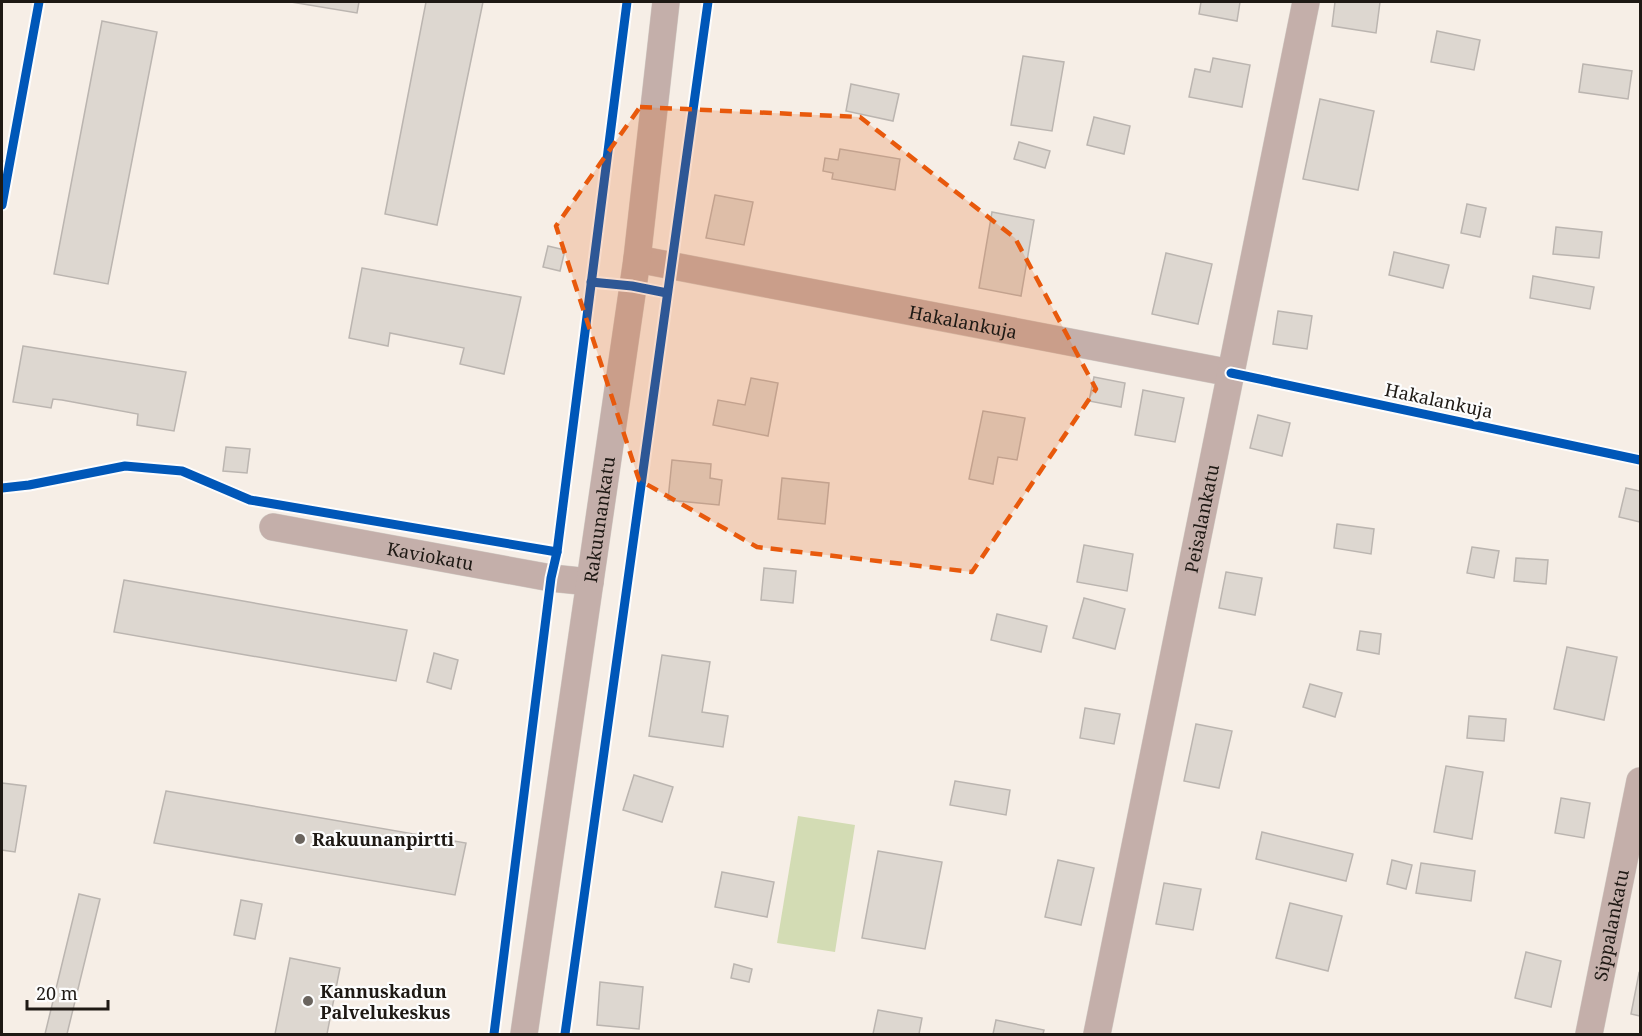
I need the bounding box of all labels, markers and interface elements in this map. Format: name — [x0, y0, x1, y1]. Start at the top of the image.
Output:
street label: Hakalankuja — [907, 299, 1019, 344]
street label: Hakalankuja — [1383, 377, 1495, 423]
street label: Rakuunankatu — [578, 454, 620, 584]
street label: Peisalankatu — [1179, 461, 1224, 575]
street label: Kaviokatu — [385, 536, 476, 576]
place label: Rakuunanpirtti — [312, 827, 455, 851]
marker: Rakuunanpirtti — [293, 832, 307, 846]
street label: Sippalankatu — [1588, 867, 1634, 983]
scale bar — [27, 973, 108, 1011]
place label: Kannuskadun Palvelukeskus — [320, 979, 451, 1024]
text: 20 m — [36, 981, 78, 1005]
marker: Kannuskadun Palvelukeskus — [301, 994, 315, 1008]

